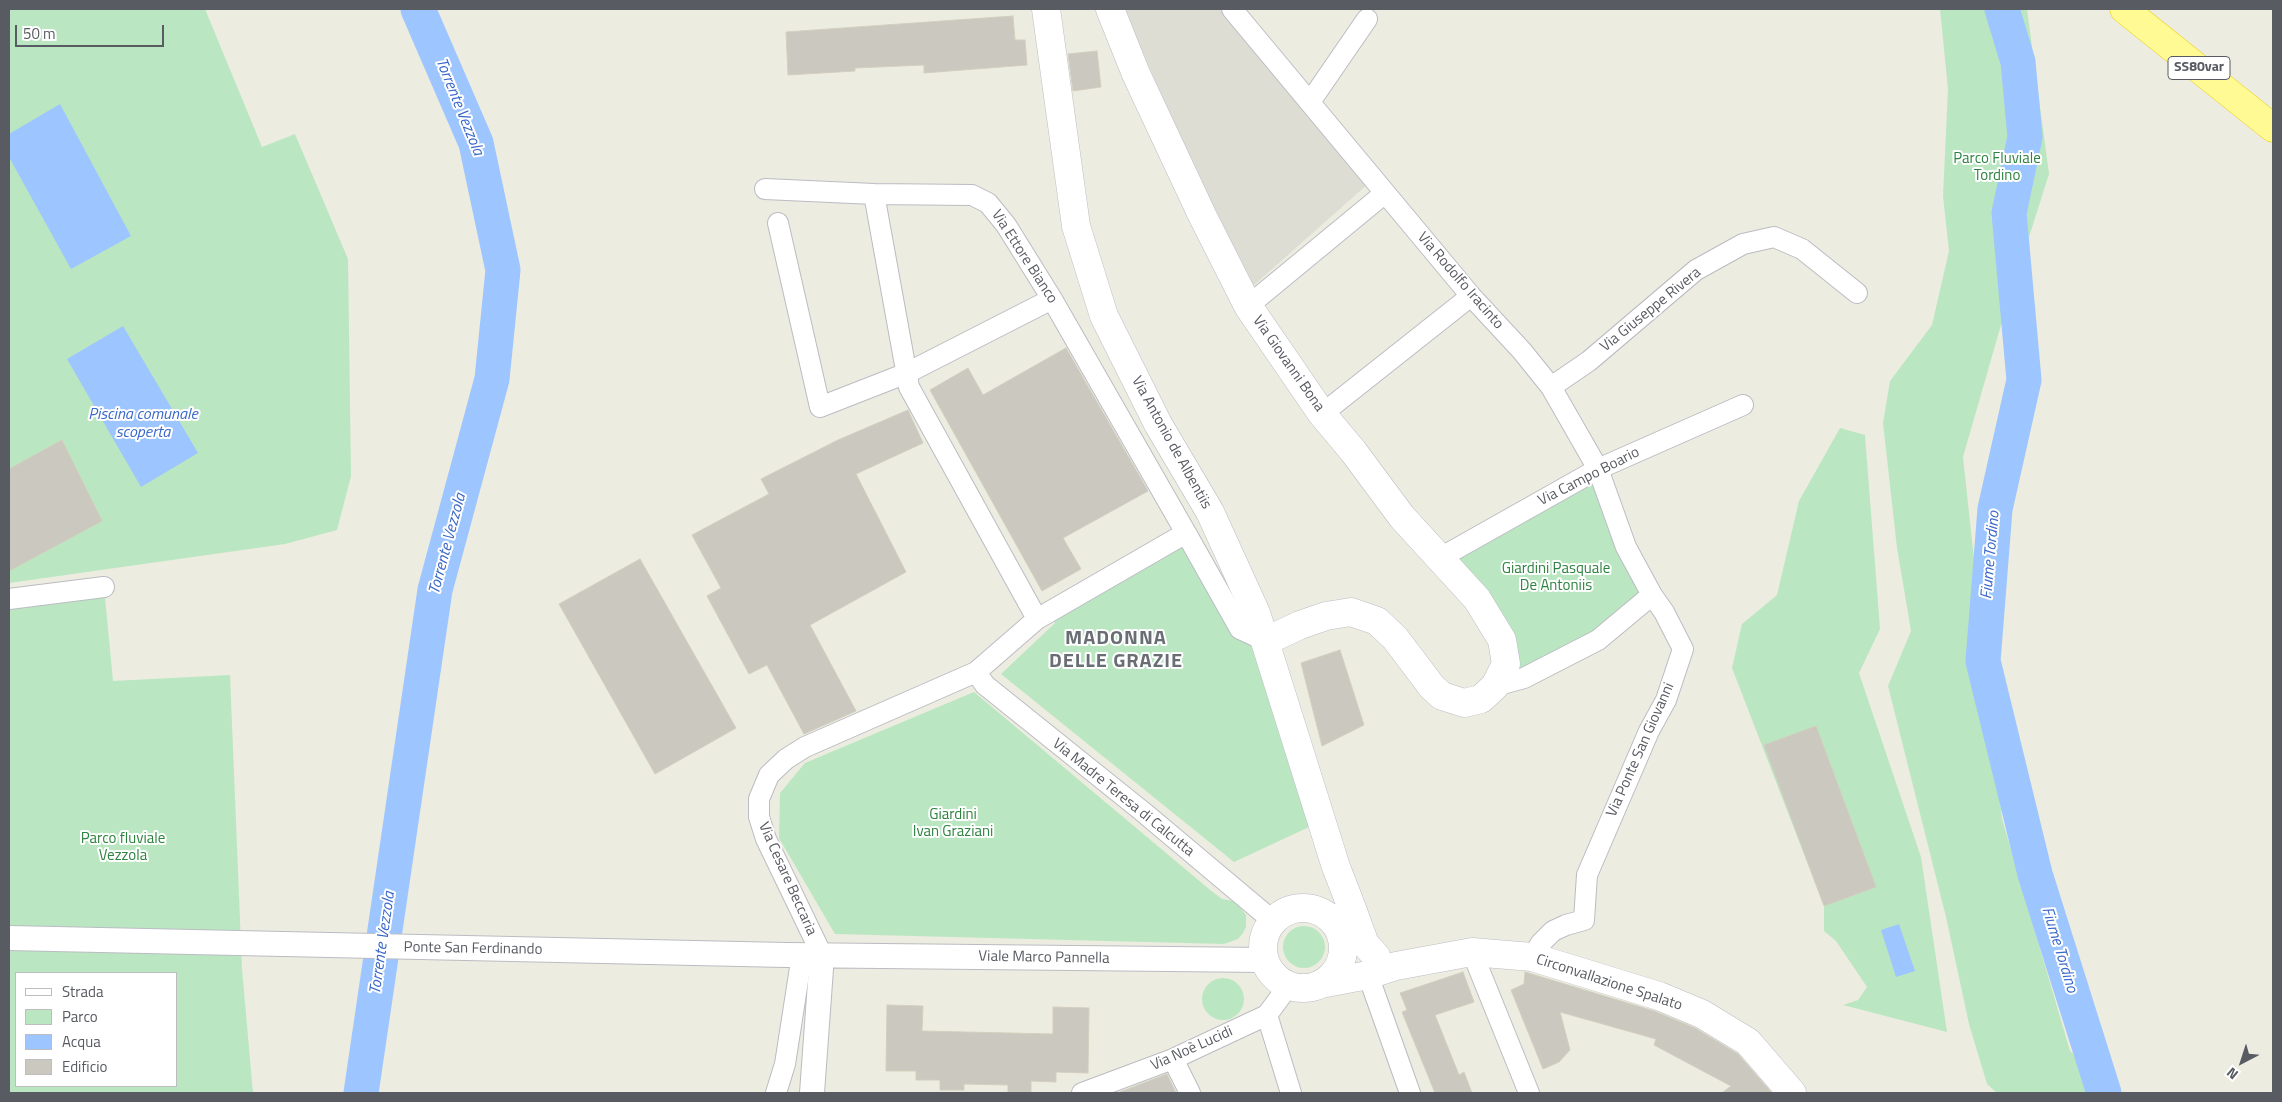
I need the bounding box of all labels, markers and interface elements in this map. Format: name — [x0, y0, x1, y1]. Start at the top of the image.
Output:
scale bar — [18, 15, 166, 47]
text: 50 m — [23, 22, 56, 45]
water label: Torrente Vezzola — [431, 55, 487, 159]
road number: SS80var — [2168, 56, 2230, 80]
park label: Parco Fluviale Tordino — [1953, 150, 2041, 185]
street label: Via Ettore Bianco — [987, 207, 1061, 307]
street label: Via Rodolfo Iracinto — [1413, 229, 1507, 333]
street label: Via Giuseppe Rivera — [1597, 264, 1705, 356]
street label: Via Giovanni Bona — [1248, 312, 1328, 416]
street label: Via Antonio de Albentiis — [1127, 373, 1215, 513]
water label: Piscina comunale scoperta — [88, 405, 198, 443]
street label: Via Campo Boario — [1535, 444, 1643, 510]
water label: Torrente Vezzola — [425, 491, 471, 597]
water label: Fiume Tordino — [1978, 510, 2004, 600]
park label: Giardini Pasquale De Antoniis — [1502, 560, 1610, 595]
district label: MADONNA DELLE GRAZIE — [1047, 627, 1185, 674]
street label: Via Ponte San Giovanni — [1603, 680, 1679, 820]
street label: Via Madre Teresa di Calcutta — [1048, 735, 1198, 861]
park label: Giardini Ivan Graziani — [913, 806, 993, 841]
street label: Via Cesare Beccaria — [754, 820, 820, 938]
park label: Parco fluviale Vezzola — [81, 830, 165, 865]
water label: Torrente Vezzola — [366, 890, 400, 996]
water label: Fiume Tordino — [2037, 905, 2081, 995]
street label: Ponte San Ferdinando — [403, 939, 543, 959]
street label: Viale Marco Pannella — [978, 948, 1110, 968]
street label: Circonvallazione Spalato — [1534, 951, 1684, 1015]
legend — [15, 972, 178, 1087]
text: Strada — [62, 980, 103, 1003]
text: Parco — [62, 1005, 98, 1028]
street label: Via Noè Lucidi — [1148, 1023, 1236, 1075]
text: Acqua — [62, 1030, 101, 1053]
north arrow — [2217, 1037, 2267, 1087]
text: Edificio — [62, 1055, 107, 1078]
text: N — [2222, 1063, 2243, 1085]

